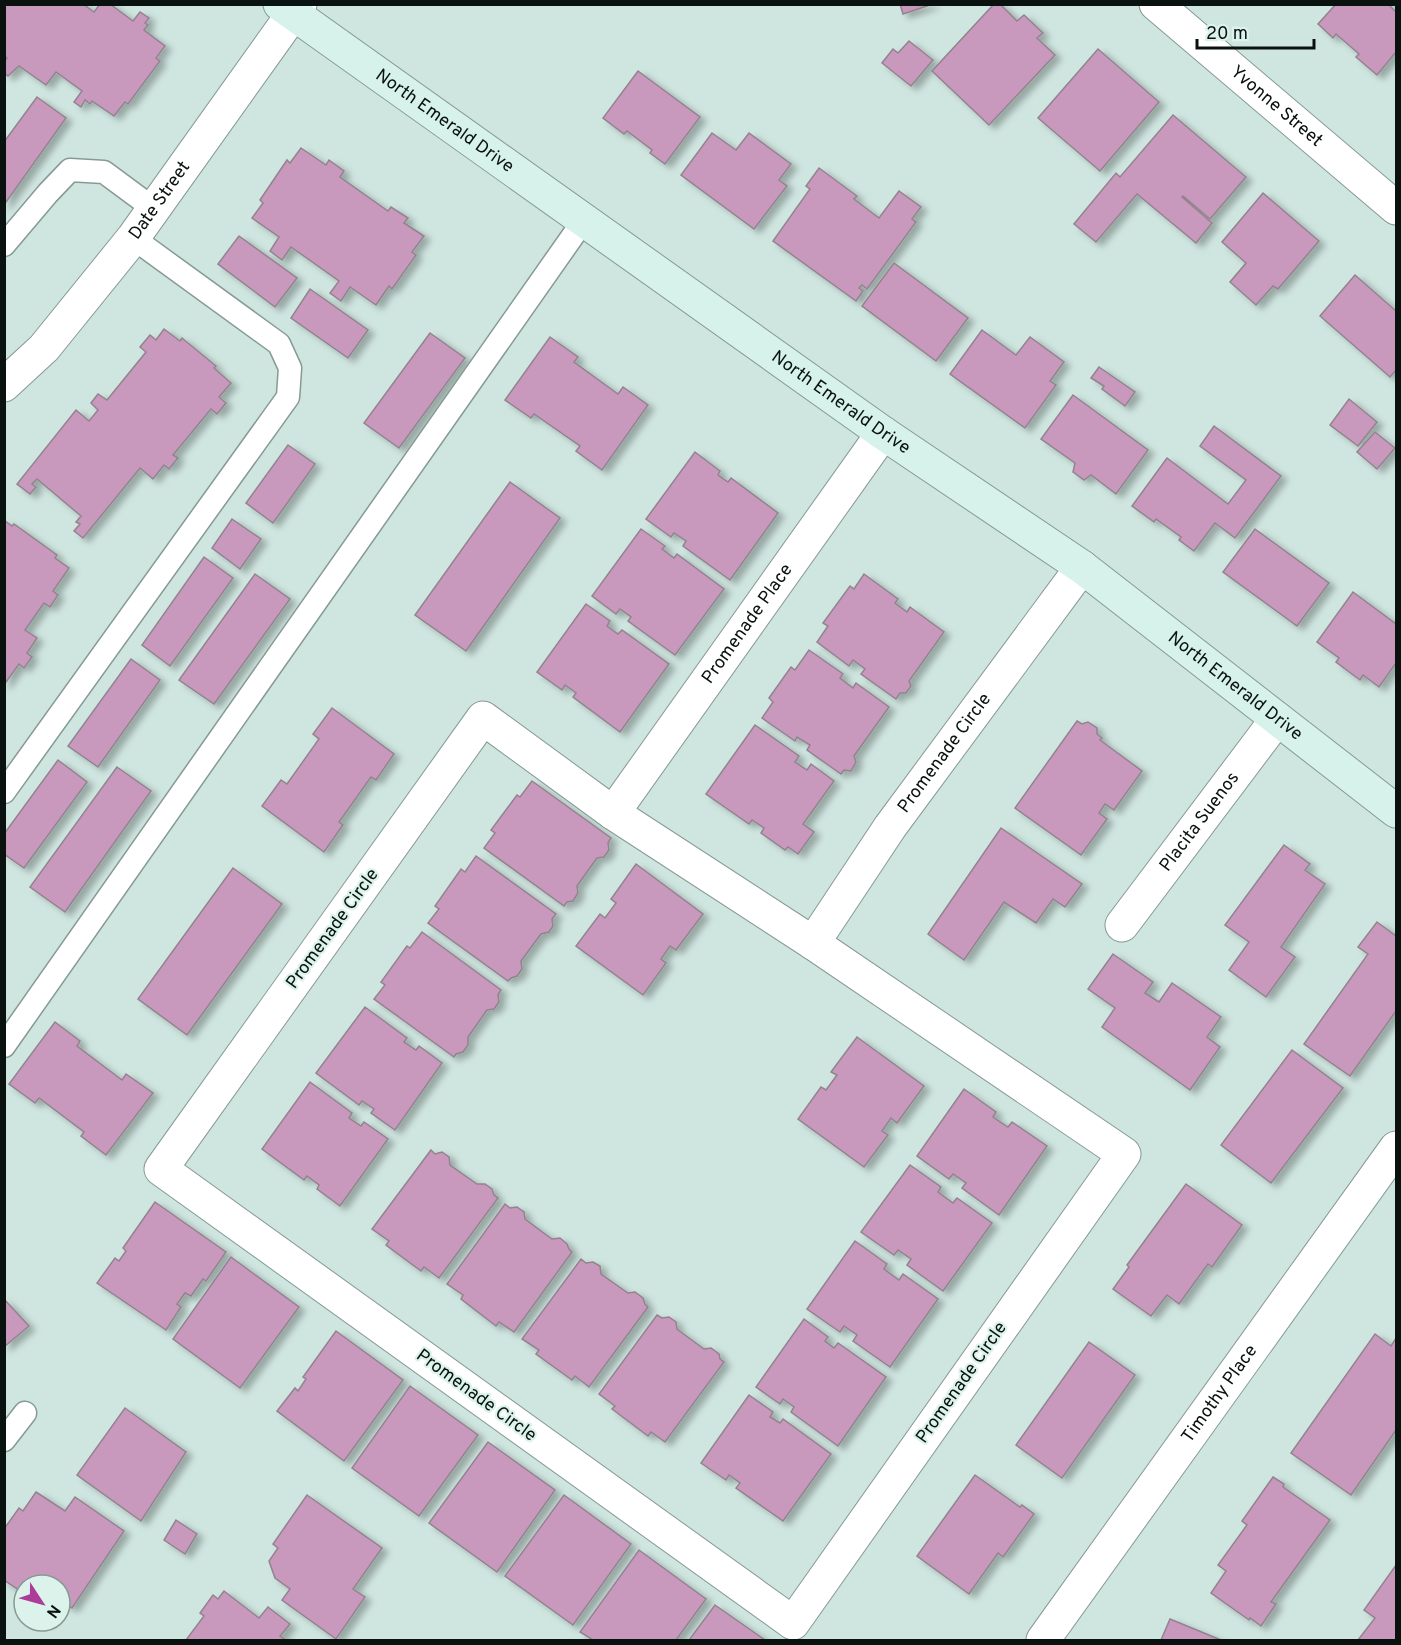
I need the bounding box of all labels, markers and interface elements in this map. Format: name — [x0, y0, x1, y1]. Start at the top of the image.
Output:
scale bar — [1197, 12, 1314, 50]
text: 20 m — [1206, 23, 1248, 46]
street label: Yvonne Street — [1225, 61, 1327, 152]
street label: North Emerald Drive — [371, 64, 518, 178]
street label: Date Street — [124, 157, 196, 244]
street label: North Emerald Drive — [767, 346, 915, 460]
street label: Promenade Place — [697, 559, 798, 688]
street label: North Emerald Drive — [1163, 626, 1307, 746]
street label: Promenade Circle — [893, 689, 996, 818]
street label: Placita Suenos — [1155, 767, 1245, 876]
street label: Promenade Circle — [282, 864, 384, 994]
street label: Promenade Circle — [911, 1318, 1013, 1448]
street label: Timothy Place — [1177, 1340, 1263, 1447]
street label: Promenade Circle — [411, 1345, 541, 1447]
north arrow — [12, 1573, 72, 1633]
text: N — [41, 1600, 64, 1621]

